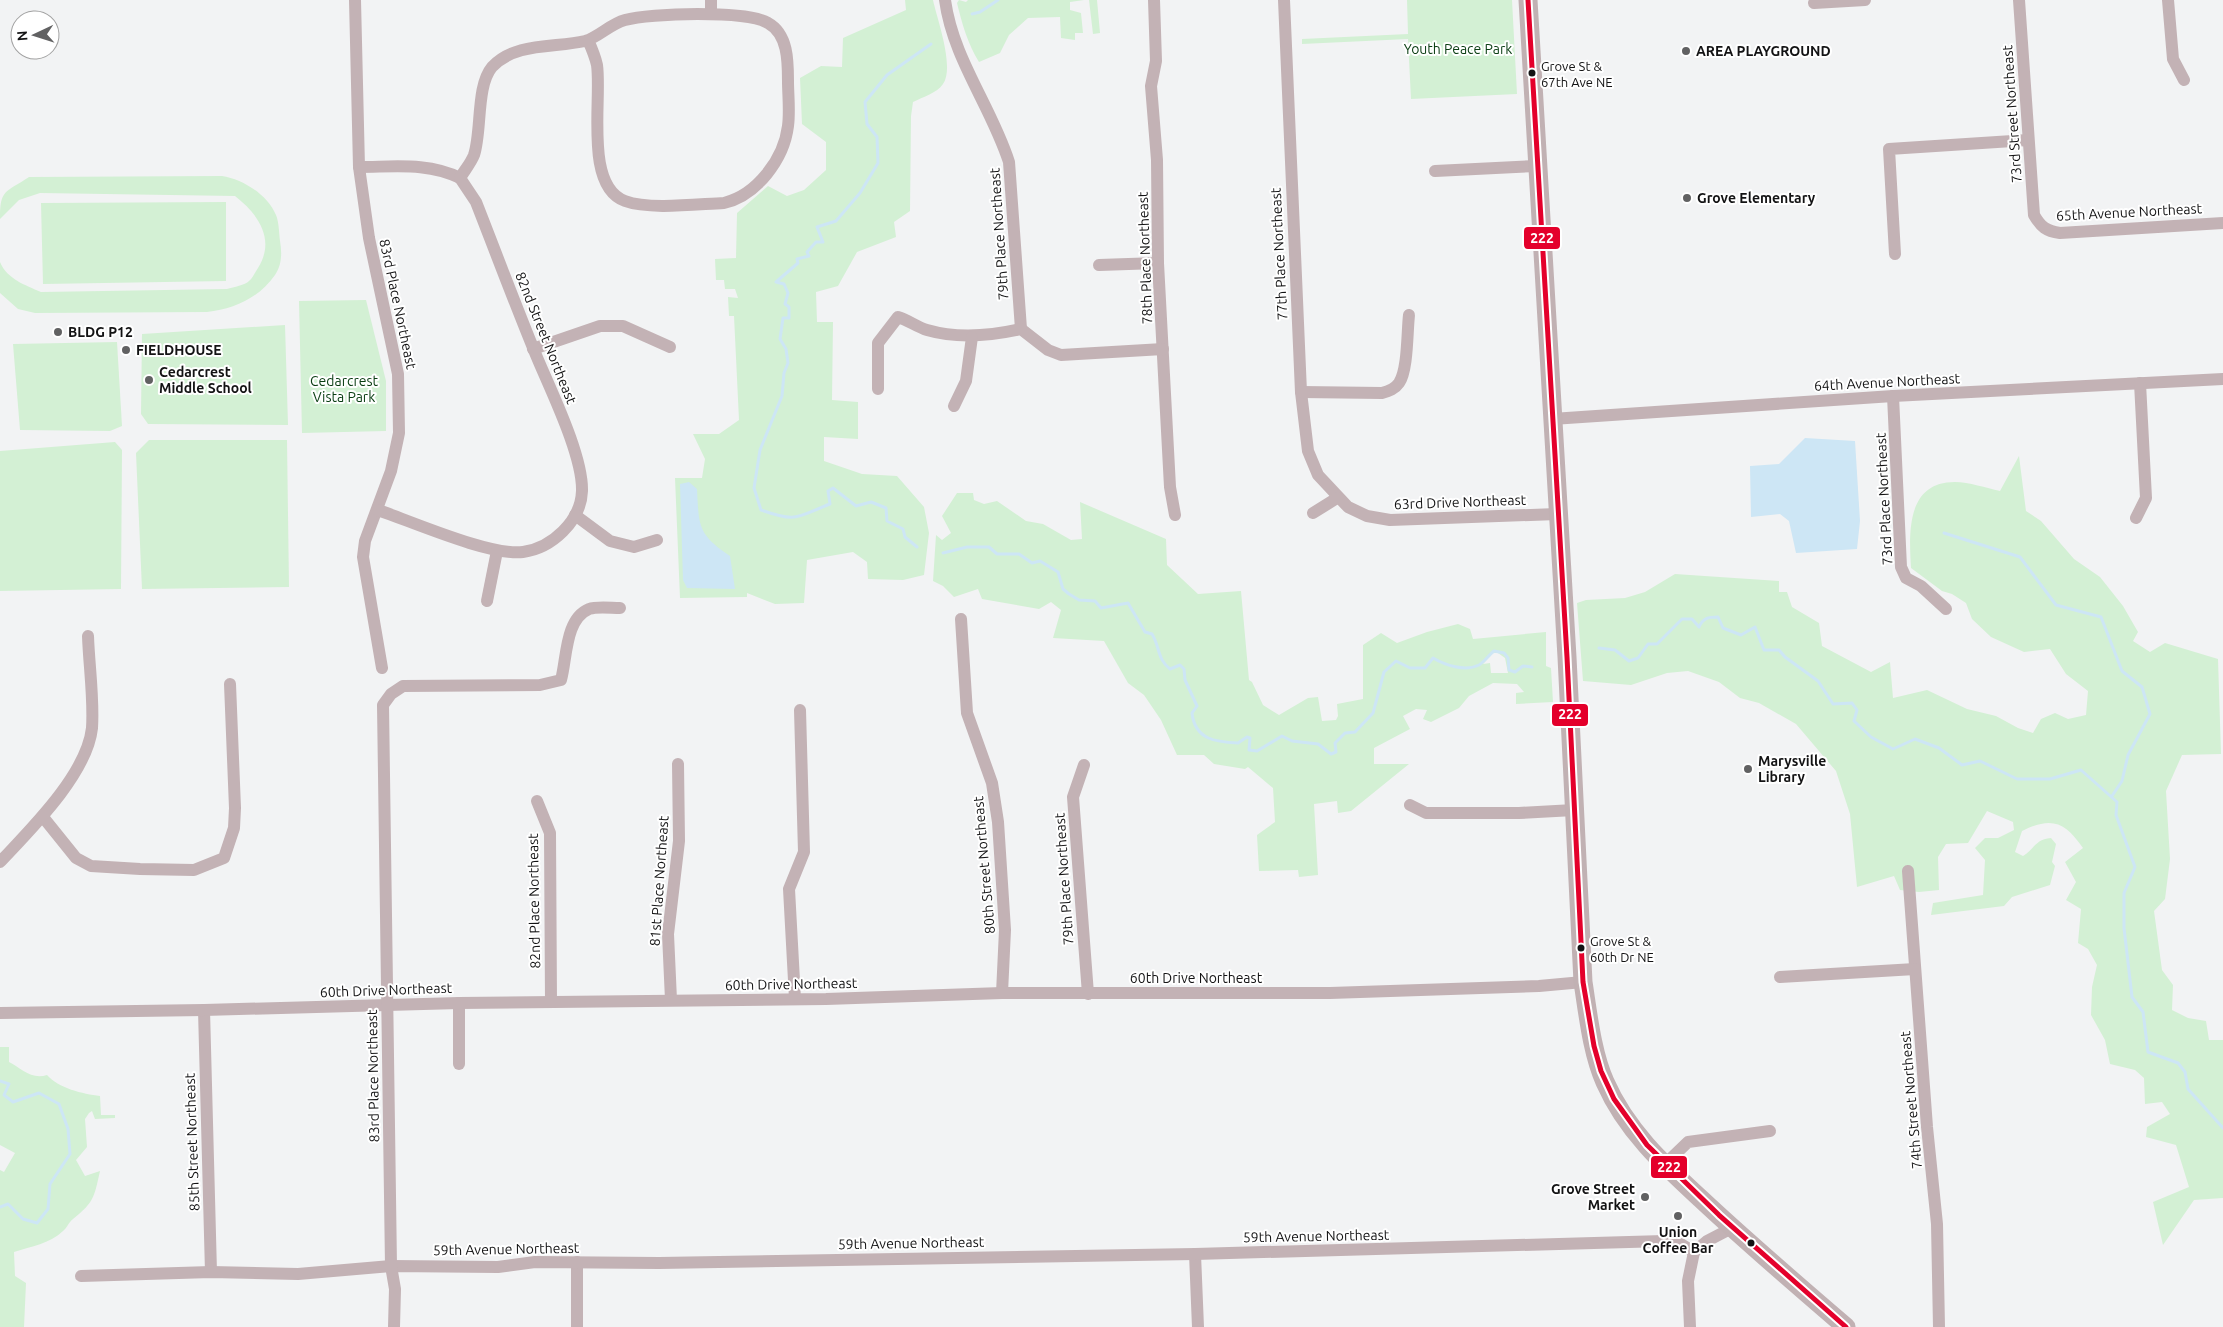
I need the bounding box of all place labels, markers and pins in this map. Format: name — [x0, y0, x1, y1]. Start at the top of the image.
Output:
place label: AREA PLAYGROUND — [1696, 43, 1831, 59]
marker: AREA PLAYGROUND — [1680, 45, 1692, 57]
place label: Grove St & 67th Ave NE — [1541, 59, 1613, 89]
marker: Grove St & 67th Ave NE — [1527, 68, 1537, 78]
place label: Grove Elementary — [1697, 190, 1816, 206]
marker: Grove Elementary — [1681, 192, 1693, 204]
place label: BLDG P12 — [68, 324, 133, 340]
marker: BLDG P12 — [52, 326, 64, 338]
place label: FIELDHOUSE — [136, 342, 222, 358]
marker: FIELDHOUSE — [120, 344, 132, 356]
place label: Cedarcrest Middle School — [159, 364, 252, 396]
marker: Cedarcrest Middle School — [143, 374, 155, 386]
place label: Marysville Library — [1758, 753, 1826, 785]
marker: Marysville Library — [1742, 763, 1754, 775]
place label: Grove St & 60th Dr NE — [1590, 934, 1654, 964]
marker: Grove St & 60th Dr NE — [1576, 943, 1586, 953]
place label: Grove Street Market — [1551, 1181, 1635, 1213]
marker: Grove Street Market — [1639, 1191, 1651, 1203]
marker: Union Coffee Bar — [1672, 1210, 1684, 1222]
place label: Union Coffee Bar — [1643, 1224, 1714, 1256]
unlabelled marker — [1746, 1238, 1756, 1248]

